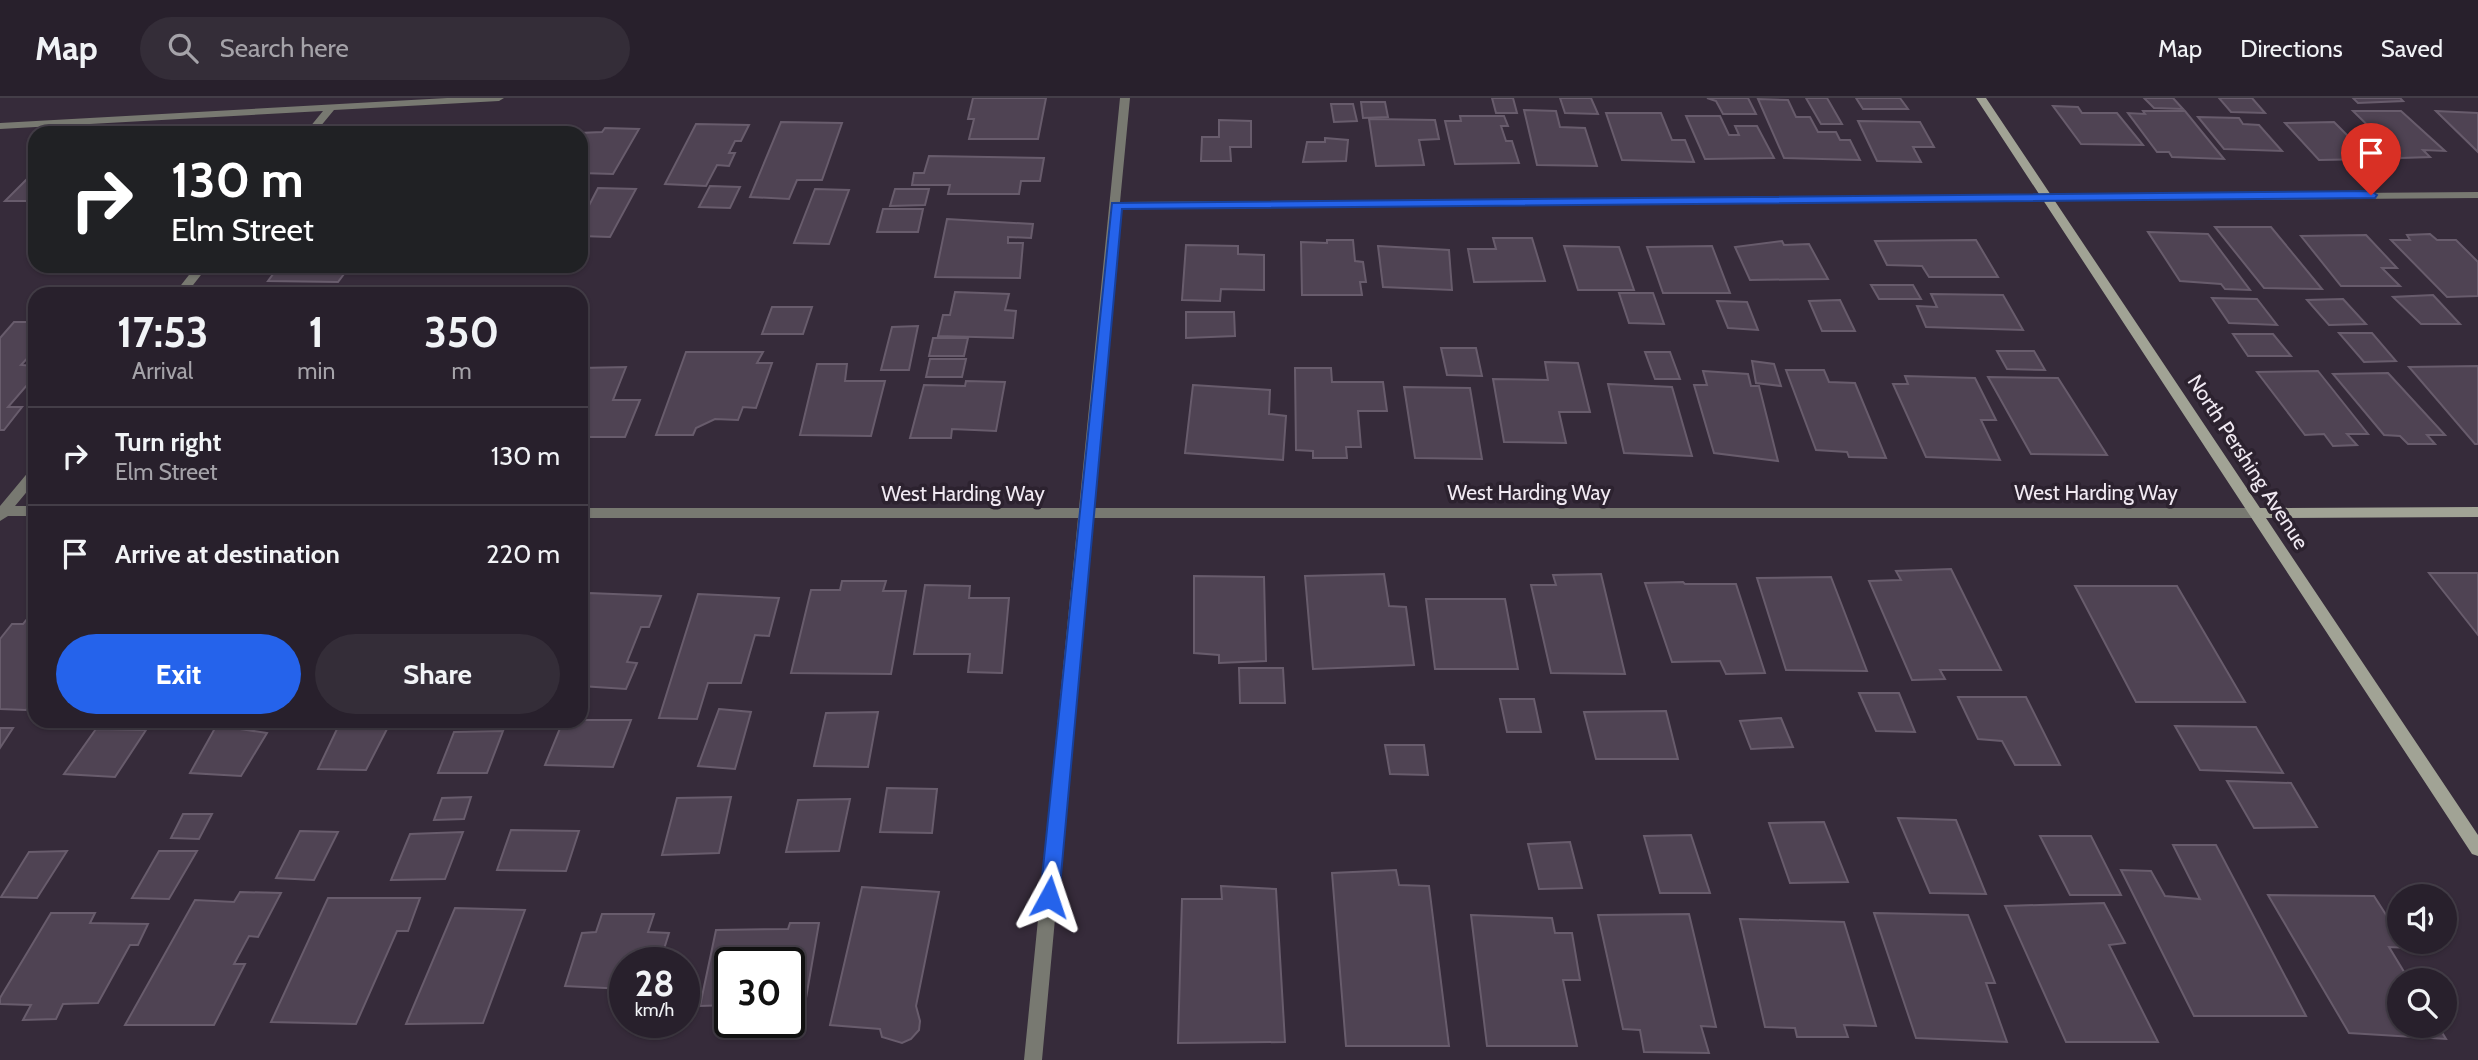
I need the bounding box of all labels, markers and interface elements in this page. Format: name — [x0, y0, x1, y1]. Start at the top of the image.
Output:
search box — [140, 17, 630, 80]
text: Map — [35, 28, 98, 68]
icon: search — [164, 29, 202, 67]
text: Search here — [220, 32, 349, 64]
text: Map — [2158, 34, 2202, 63]
text: Directions — [2240, 34, 2343, 63]
text: Saved — [2381, 34, 2443, 63]
pin — [2341, 123, 2401, 195]
icon: arrive — [2352, 134, 2390, 172]
text: 130 m — [171, 150, 304, 209]
icon: right — [56, 154, 147, 245]
text: Elm Street — [171, 210, 314, 249]
text: 17:53 — [117, 306, 208, 358]
text: 1 — [309, 306, 324, 358]
text: 350 — [424, 306, 499, 358]
text: Arrival — [132, 357, 193, 385]
text: min — [297, 357, 335, 385]
text: m — [452, 357, 472, 385]
street label: North Pershing Avenue — [2183, 370, 2314, 554]
text: Turn right — [115, 426, 221, 458]
icon: right — [56, 437, 94, 475]
text: 130 m — [491, 440, 560, 472]
text: Elm Street — [115, 458, 218, 486]
street label: West Harding Way — [1447, 480, 1611, 505]
street label: West Harding Way — [2014, 480, 2178, 505]
street label: West Harding Way — [881, 481, 1045, 506]
icon: arrive — [56, 535, 94, 573]
text: Arrive at destination — [115, 538, 340, 570]
text: 220 m — [486, 538, 560, 570]
button: Exit — [56, 634, 301, 714]
button: Share — [315, 634, 560, 714]
position arrow — [1012, 860, 1086, 934]
map controls — [2387, 884, 2457, 1038]
button: sound — [2387, 884, 2457, 954]
speed limit sign: 30 — [714, 947, 805, 1038]
text: 28 — [635, 962, 674, 1005]
button: search — [2387, 968, 2457, 1038]
text: km/h — [635, 999, 674, 1021]

